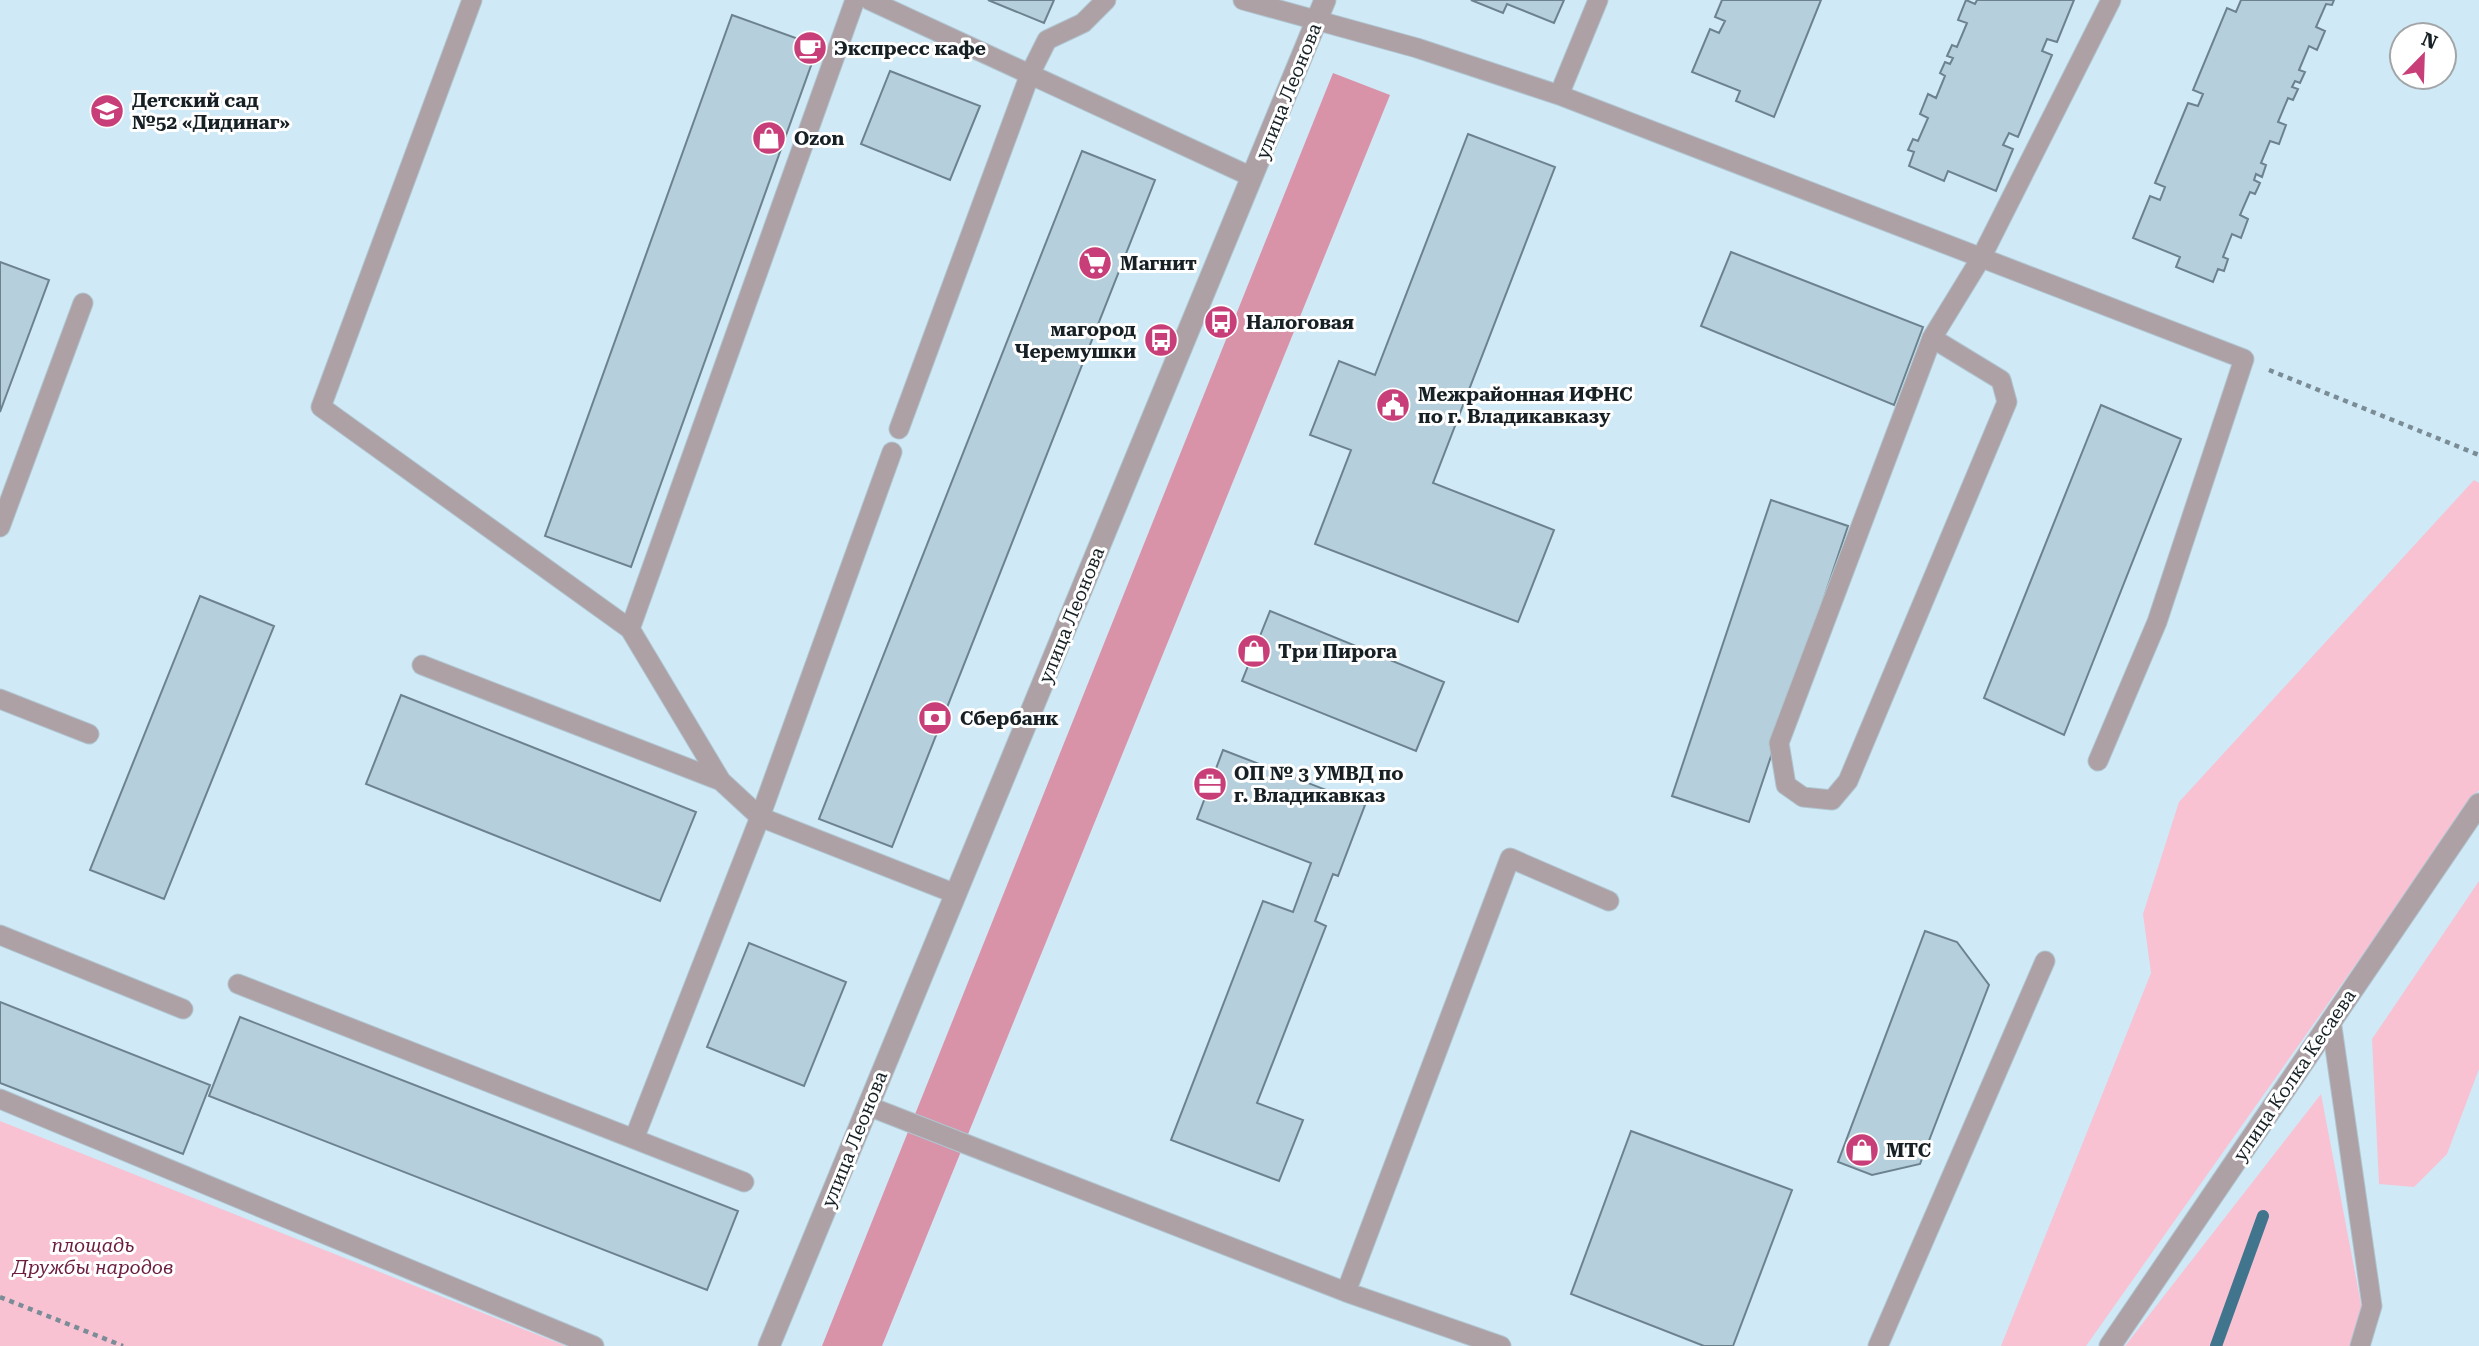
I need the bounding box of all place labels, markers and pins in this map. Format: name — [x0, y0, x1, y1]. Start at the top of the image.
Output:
cafe icon: Экспресс кафе — [791, 29, 829, 67]
place label: Экспресс кафе — [834, 37, 986, 60]
place label: Детский сад №52 «Дидинаг» — [132, 89, 290, 134]
school or university icon: Детский сад №52 «Дидинаг» — [88, 92, 126, 130]
shop icon: Ozon — [750, 119, 788, 157]
place label: Ozon — [794, 127, 844, 150]
supermarket icon: Магнит — [1076, 244, 1114, 282]
place label: Магнит — [1120, 252, 1197, 275]
bus stop icon: Налоговая — [1202, 303, 1240, 341]
place label: Налоговая — [1246, 311, 1354, 334]
place label: магород Черемушки — [1014, 318, 1136, 363]
bus stop icon: магород Черемушки — [1142, 321, 1180, 359]
place label: Межрайонная ИФНС по г. Владикавказу — [1418, 383, 1633, 428]
public building icon: Межрайонная ИФНС по г. Владикавказу — [1374, 386, 1412, 424]
shop icon: Три Пирога — [1235, 632, 1273, 670]
place label: Три Пирога — [1278, 640, 1397, 663]
bank icon: Сбербанк — [916, 699, 954, 737]
place label: Сбербанк — [960, 707, 1059, 730]
place label: ОП № 3 УМВД по г. Владикавказ — [1234, 762, 1403, 807]
office icon: ОП № 3 УМВД по г. Владикавказ — [1191, 765, 1229, 803]
shop icon: МТС — [1843, 1131, 1881, 1169]
place label: МТС — [1886, 1139, 1931, 1162]

